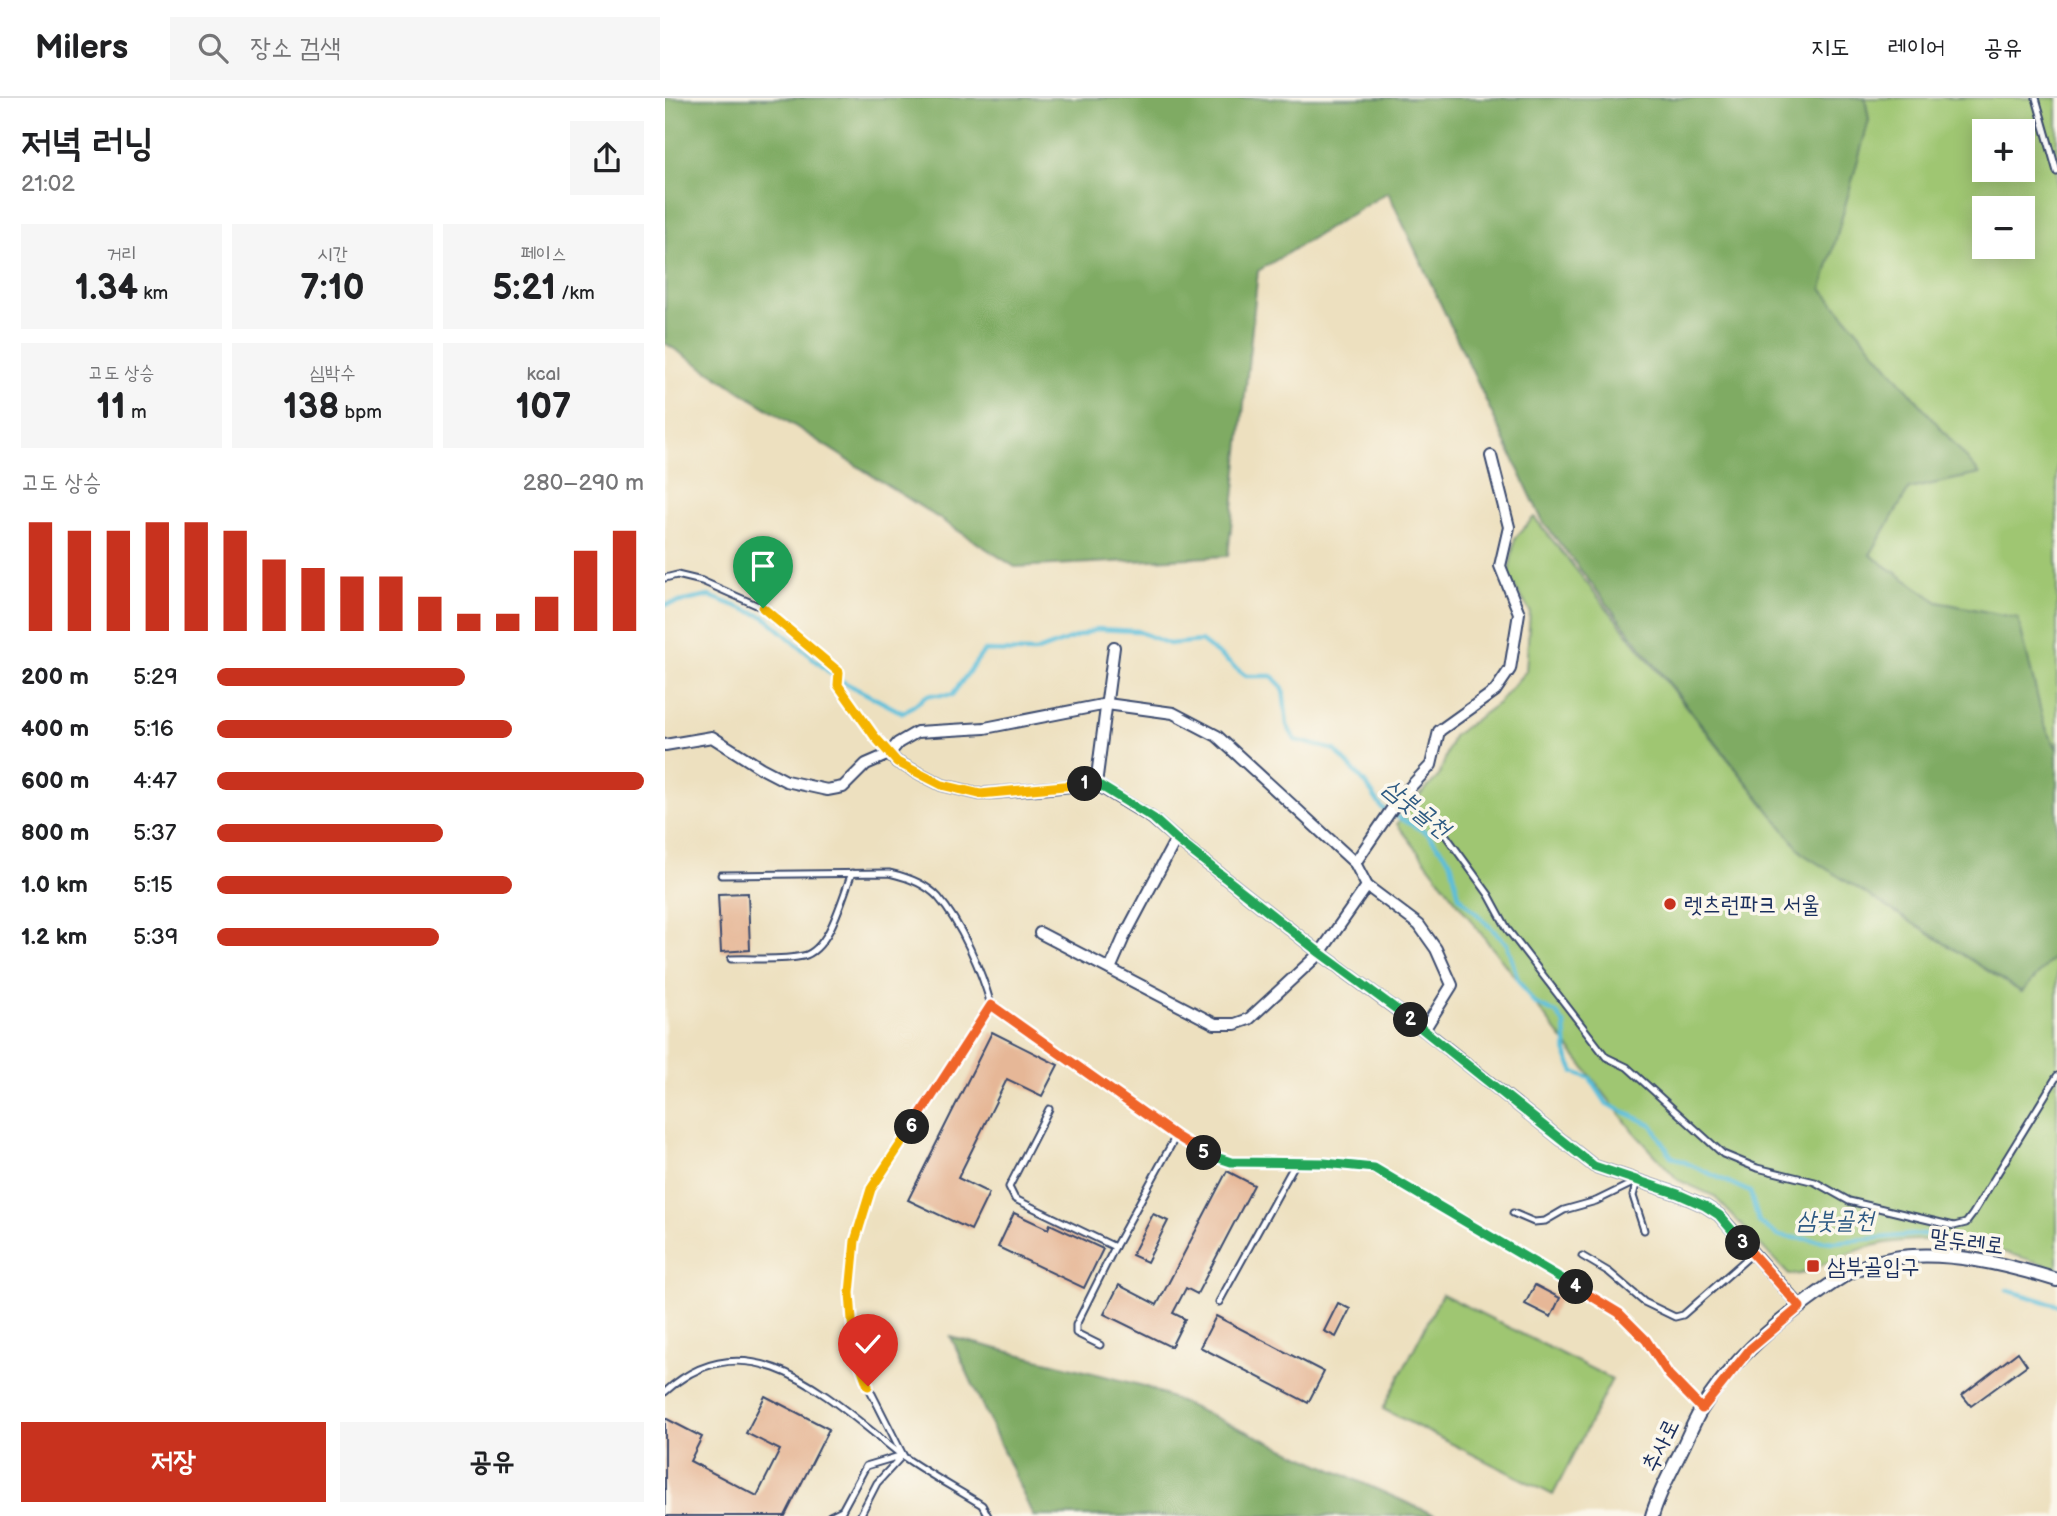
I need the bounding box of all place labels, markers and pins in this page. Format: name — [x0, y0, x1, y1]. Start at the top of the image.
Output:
pin — [733, 536, 793, 608]
pin: 1 — [1067, 766, 1103, 802]
place label: 렛츠런파크 서울 — [1684, 891, 1820, 919]
marker: 렛츠런파크 서울 — [1662, 896, 1678, 912]
pin: 2 — [1393, 1002, 1429, 1038]
pin: 6 — [895, 1110, 929, 1144]
pin: 5 — [1187, 1136, 1221, 1170]
pin: 3 — [1725, 1226, 1761, 1260]
place label: 삼부골입구 — [1827, 1253, 1920, 1281]
marker: 삼부골입구 — [1805, 1258, 1821, 1274]
pin: 4 — [1559, 1270, 1593, 1304]
pin — [838, 1314, 898, 1386]

